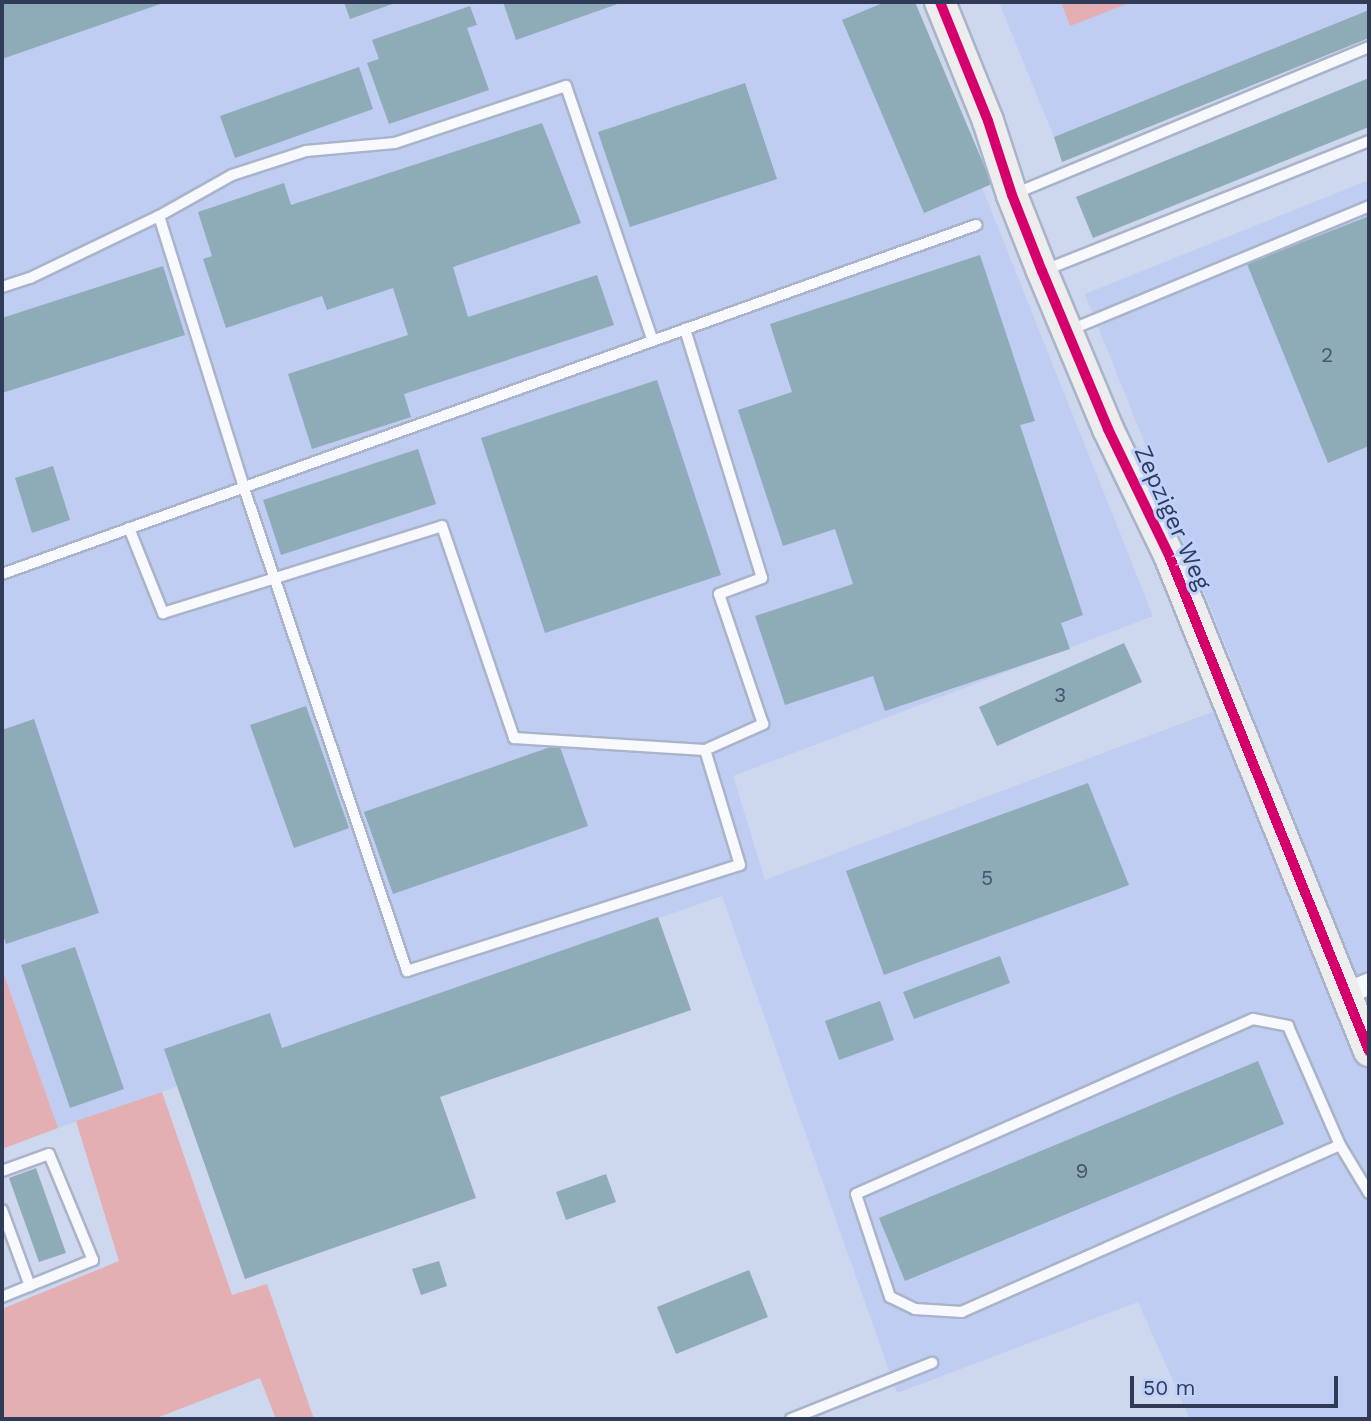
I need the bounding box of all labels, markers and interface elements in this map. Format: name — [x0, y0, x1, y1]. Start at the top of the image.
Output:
house number: 2 — [1321, 342, 1333, 368]
street label: Zepziger Weg — [1127, 441, 1217, 595]
house number: 3 — [1054, 682, 1066, 708]
house number: 5 — [981, 865, 993, 891]
house number: 9 — [1076, 1158, 1088, 1184]
scale bar — [1133, 1362, 1341, 1406]
text: 50 m — [1143, 1375, 1195, 1400]

